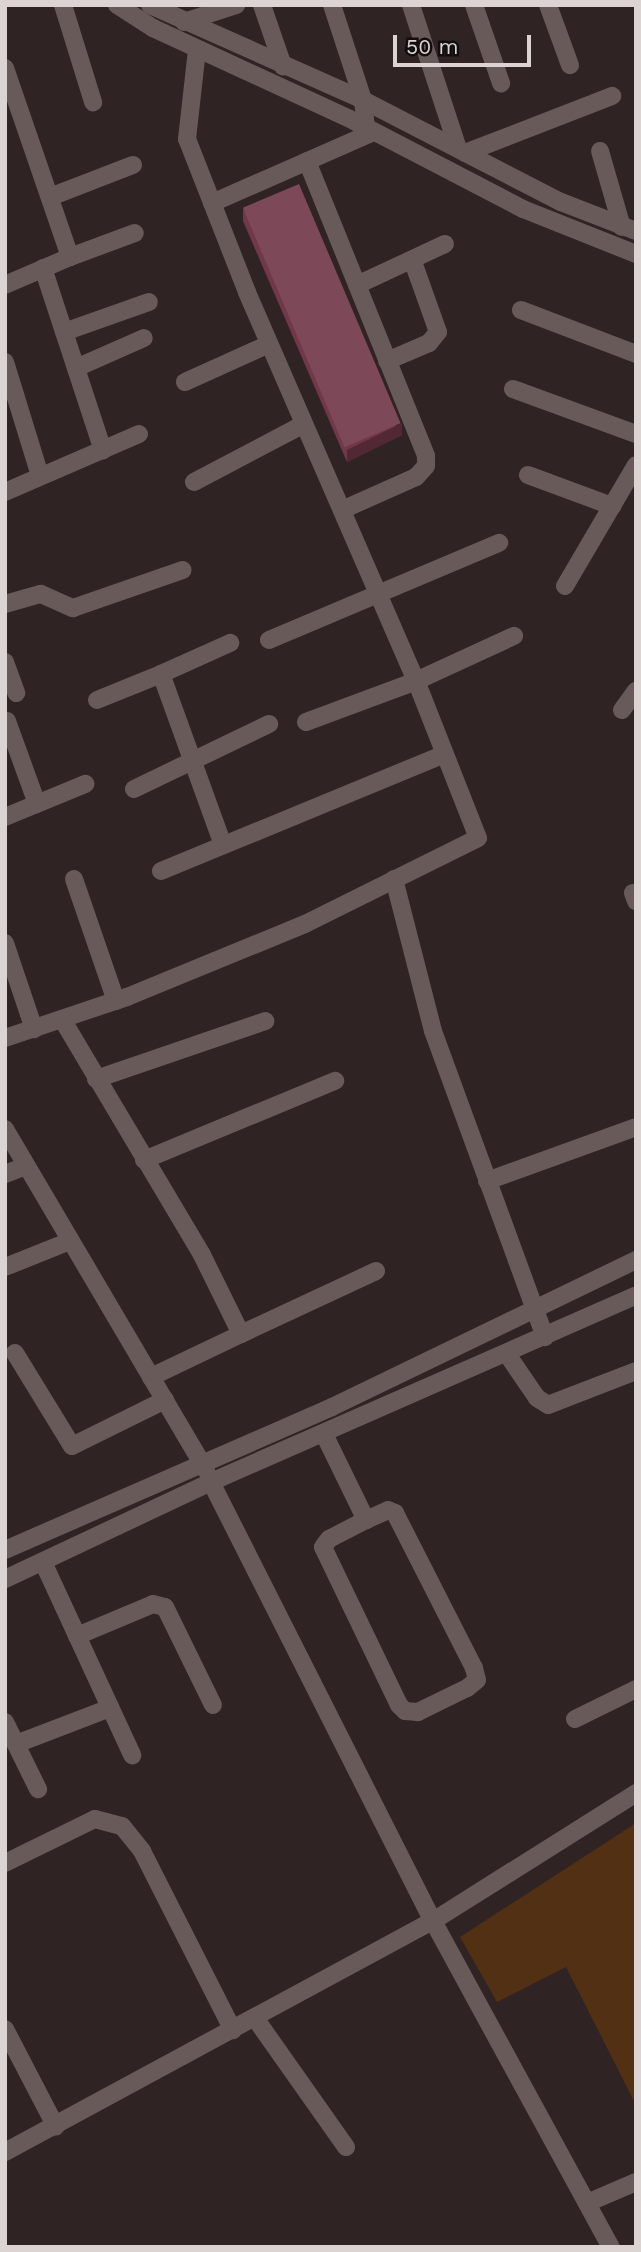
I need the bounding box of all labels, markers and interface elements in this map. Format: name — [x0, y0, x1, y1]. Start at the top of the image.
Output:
scale bar — [396, 21, 534, 65]
text: 50 m — [406, 34, 458, 59]

